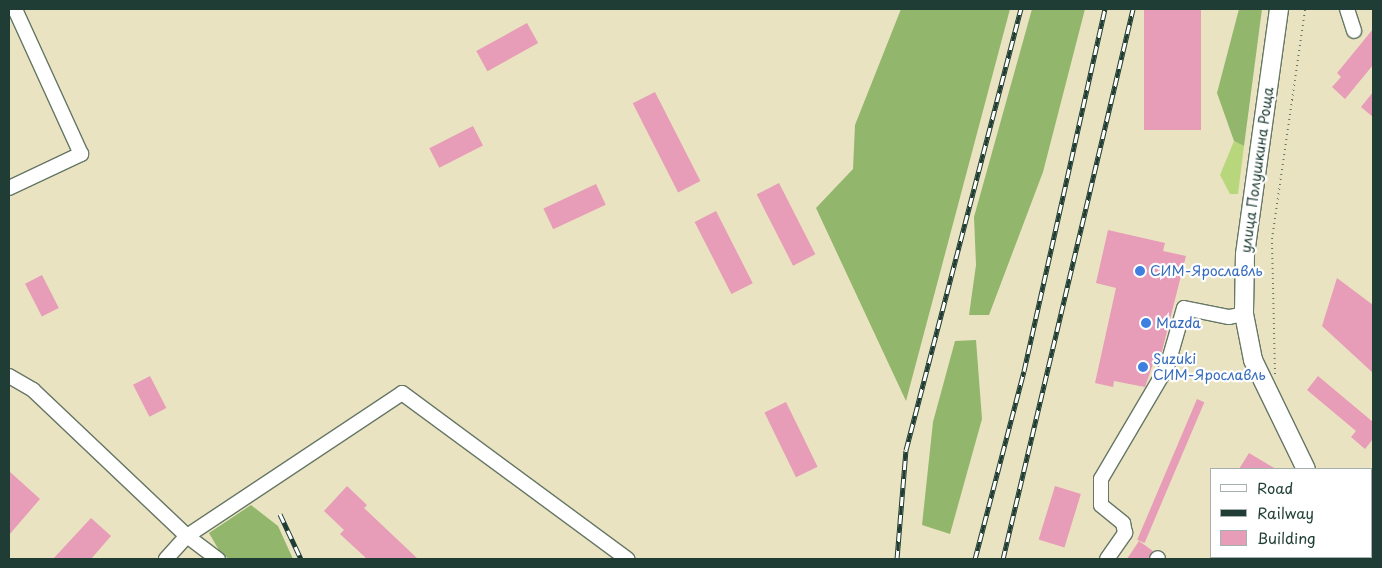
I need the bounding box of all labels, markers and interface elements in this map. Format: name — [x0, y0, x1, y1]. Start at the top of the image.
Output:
street label: улица Полушкина Роща — [1237, 85, 1277, 255]
place label: СИМ-Ярославль — [1150, 263, 1263, 279]
marker: СИМ-Ярославль — [1134, 265, 1146, 277]
place label: Mazda — [1156, 315, 1201, 331]
marker: Mazda — [1140, 317, 1152, 329]
place label: Suzuki СИМ-Ярославль — [1153, 351, 1266, 384]
marker: Suzuki СИМ-Ярославль — [1137, 361, 1149, 373]
legend — [1210, 468, 1372, 558]
text: Road — [1257, 476, 1293, 499]
text: Railway — [1257, 501, 1314, 524]
text: Building — [1257, 526, 1316, 549]

